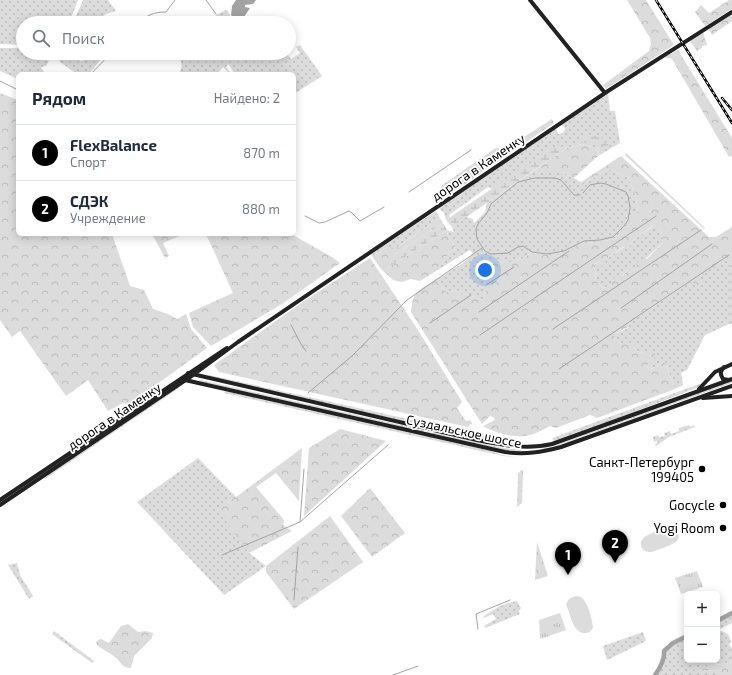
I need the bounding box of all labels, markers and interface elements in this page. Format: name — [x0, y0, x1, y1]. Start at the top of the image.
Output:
search box — [16, 16, 296, 60]
icon: search — [30, 27, 52, 49]
text: Поиск — [62, 29, 105, 47]
text: Рядом — [32, 88, 86, 108]
text: Найдено: 2 — [214, 90, 280, 106]
street label: дорога в Каменку — [428, 130, 528, 204]
text: FlexBalance — [70, 136, 157, 154]
text: 1 — [42, 145, 48, 161]
text: 870 m — [243, 145, 280, 161]
text: Спорт — [70, 154, 106, 170]
text: СДЭК — [70, 192, 108, 210]
text: 2 — [41, 201, 49, 217]
text: 880 m — [242, 201, 280, 217]
text: Учреждение — [70, 210, 146, 226]
your location — [475, 260, 495, 280]
street label: дорога в Каменку — [64, 379, 164, 453]
street label: Суздальское шоссе — [405, 411, 523, 451]
place label: Санкт-Петербург 199405 — [589, 454, 694, 485]
marker: Санкт-Петербург 199405 — [697, 464, 707, 474]
place label: Gocycle — [669, 497, 715, 513]
marker: Gocycle — [718, 500, 728, 510]
place label: Yogi Room — [654, 520, 715, 536]
marker: Yogi Room — [718, 523, 728, 533]
pin: 2 — [602, 530, 628, 563]
pin: 1 — [555, 542, 581, 575]
map controls — [684, 591, 720, 663]
button: + — [684, 591, 720, 627]
button: − — [684, 627, 720, 663]

